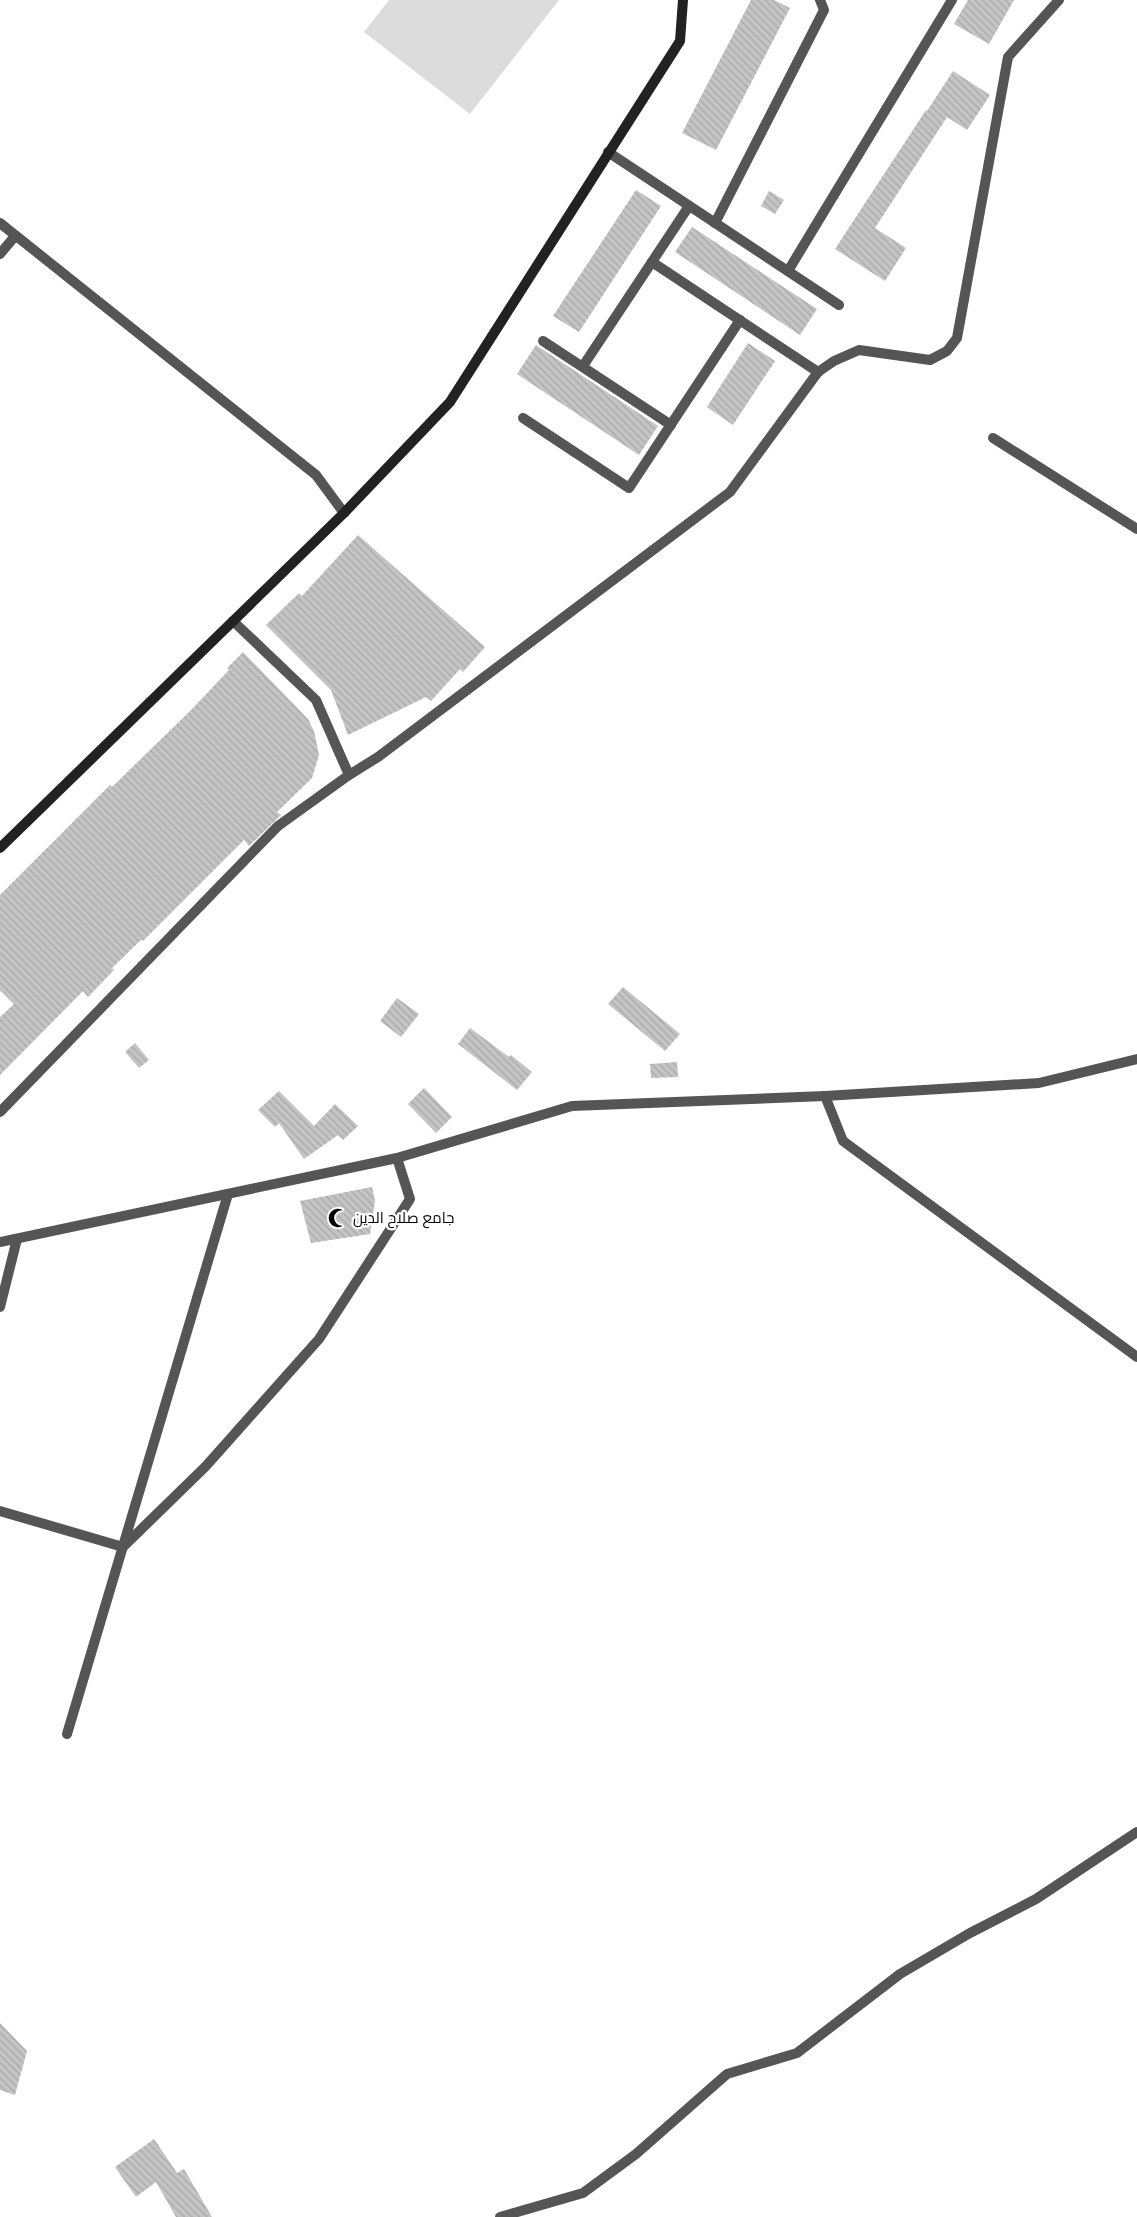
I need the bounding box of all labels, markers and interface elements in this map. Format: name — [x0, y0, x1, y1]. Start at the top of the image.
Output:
mosque icon: جامع صلاح الدين — [327, 1207, 349, 1229]
place label: جامع صلاح الدين — [353, 1207, 454, 1229]

